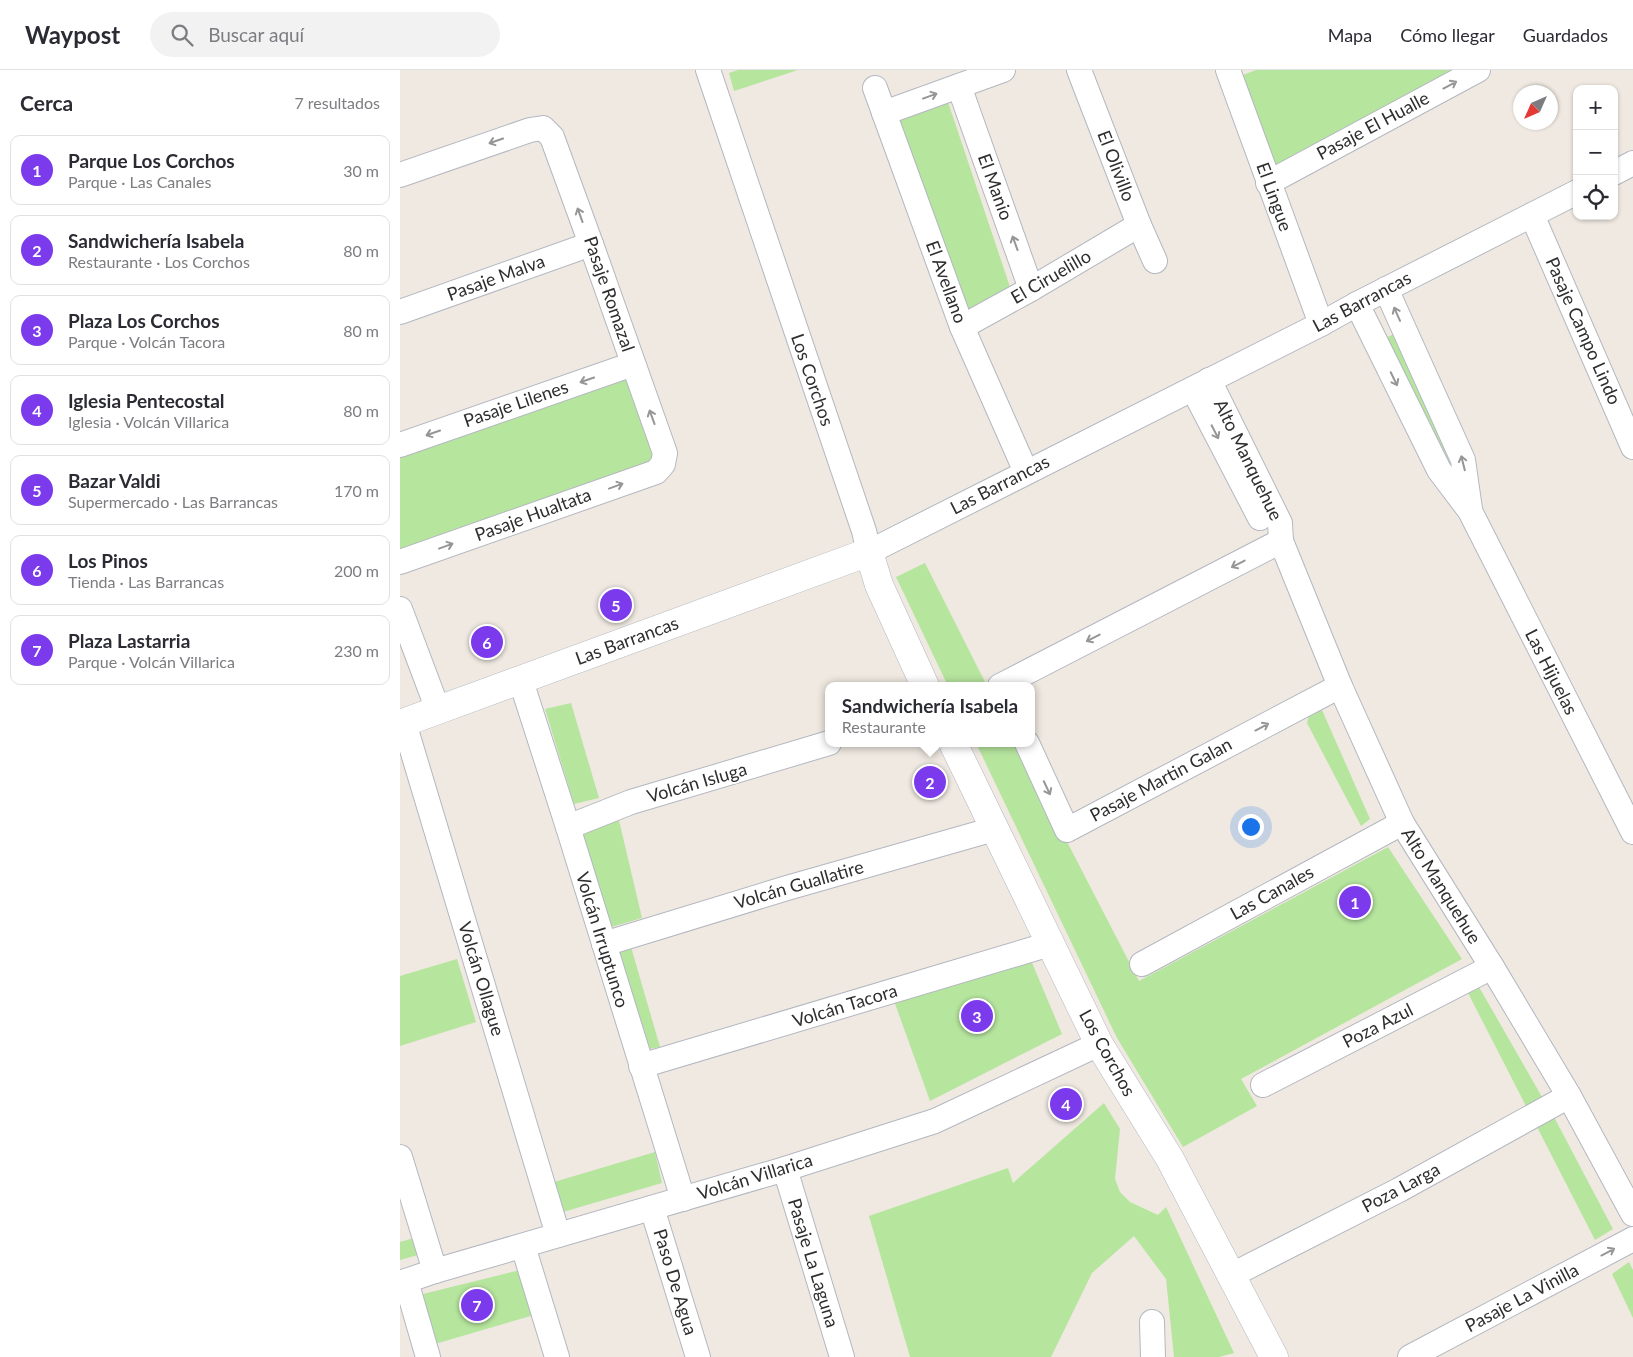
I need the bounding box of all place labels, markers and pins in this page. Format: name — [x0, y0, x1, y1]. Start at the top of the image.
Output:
pin: 5 — [600, 586, 632, 624]
pin: 6 — [471, 623, 503, 661]
pin: 2 — [914, 763, 946, 801]
pin: 1 — [1339, 883, 1371, 921]
pin: 3 — [961, 997, 993, 1035]
pin: 4 — [1050, 1085, 1082, 1123]
pin: 7 — [461, 1286, 493, 1324]

